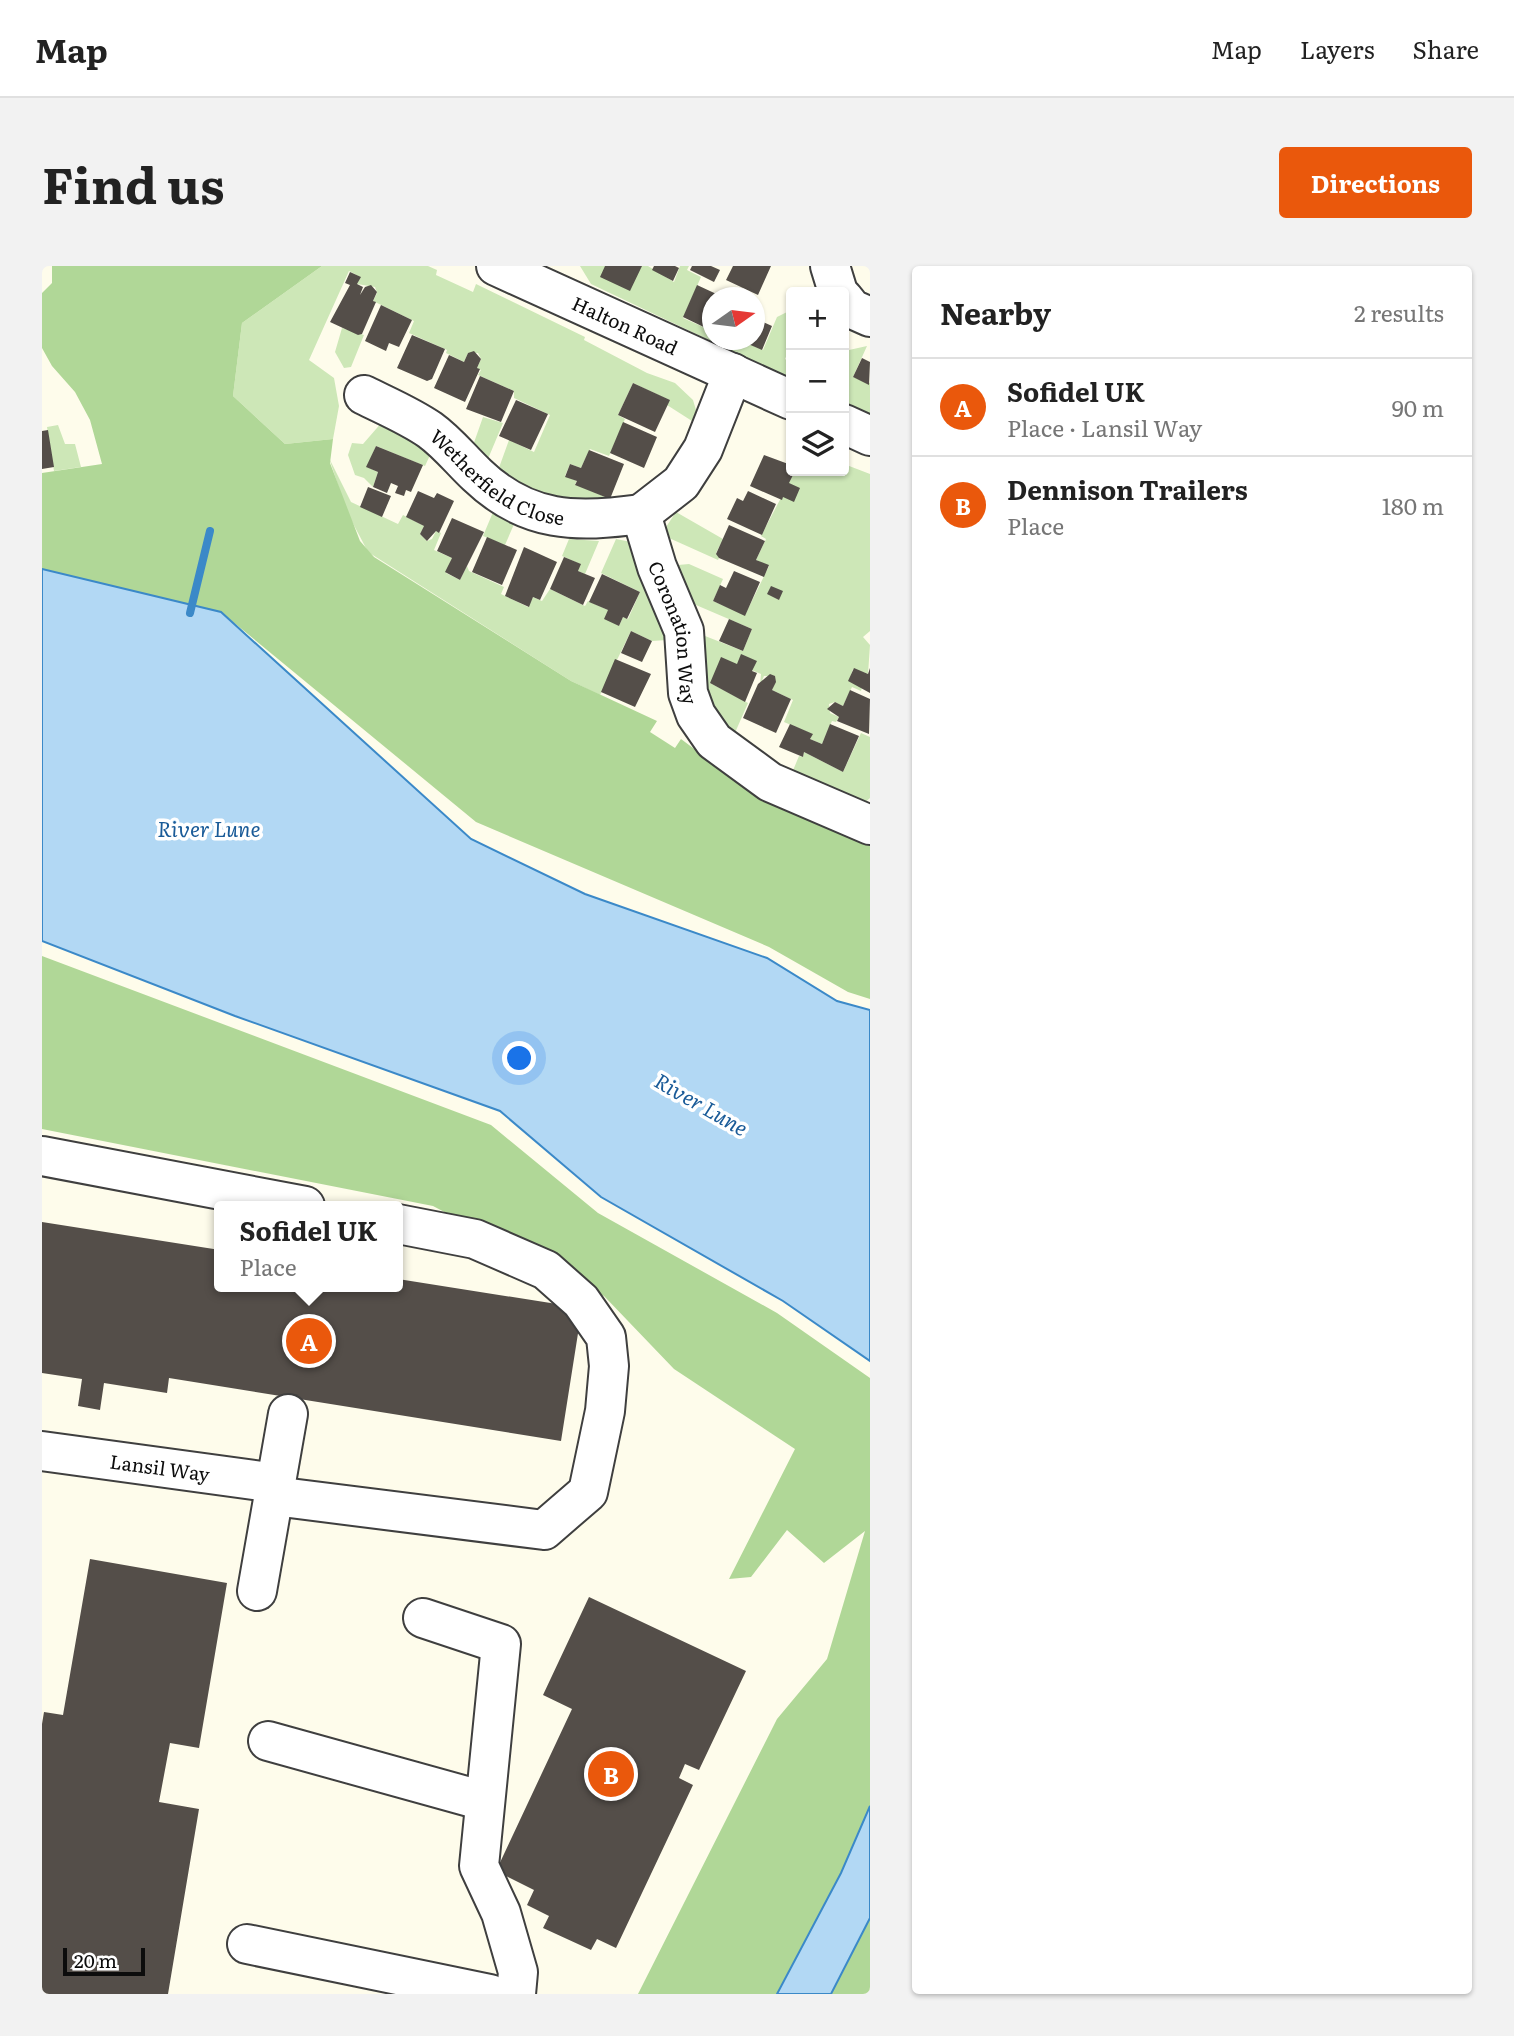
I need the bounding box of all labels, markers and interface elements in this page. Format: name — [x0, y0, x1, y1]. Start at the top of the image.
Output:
text: Map — [35, 24, 108, 73]
text: Map — [1211, 31, 1262, 66]
text: Layers — [1300, 31, 1374, 66]
text: Share — [1412, 31, 1479, 66]
text: Find us — [42, 146, 225, 219]
button: Directions — [1279, 147, 1472, 218]
north arrow — [702, 287, 765, 350]
map controls — [786, 287, 849, 476]
button: + — [786, 287, 849, 350]
street label: Halton Road — [568, 289, 683, 361]
text: Nearby — [940, 290, 1051, 334]
text: 2 results — [1354, 295, 1444, 329]
button: − — [786, 350, 849, 413]
text: Sofidel UK — [1007, 371, 1145, 410]
text: A — [954, 390, 972, 424]
text: 90 m — [1392, 390, 1444, 424]
text: Place · Lansil Way — [1007, 410, 1202, 444]
button: layers — [786, 413, 849, 476]
street label: Wetherfield Close — [424, 422, 566, 531]
text: Dennison Trailers — [1007, 469, 1248, 508]
text: B — [955, 488, 971, 522]
text: 180 m — [1382, 488, 1444, 522]
text: Place — [1007, 508, 1064, 542]
street label: Coronation Way — [642, 557, 705, 708]
water label: River Lune — [157, 812, 261, 843]
your location — [502, 1041, 536, 1075]
water label: River Lune — [650, 1064, 754, 1142]
popup — [214, 1201, 403, 1292]
text: Sofidel UK — [240, 1210, 377, 1249]
text: Place — [240, 1249, 297, 1283]
pin: A — [286, 1315, 332, 1367]
street label: Lansil Way — [108, 1446, 212, 1488]
pin: B — [588, 1748, 634, 1800]
scale bar — [63, 1945, 145, 1977]
text: 20 m — [74, 1946, 117, 1974]

